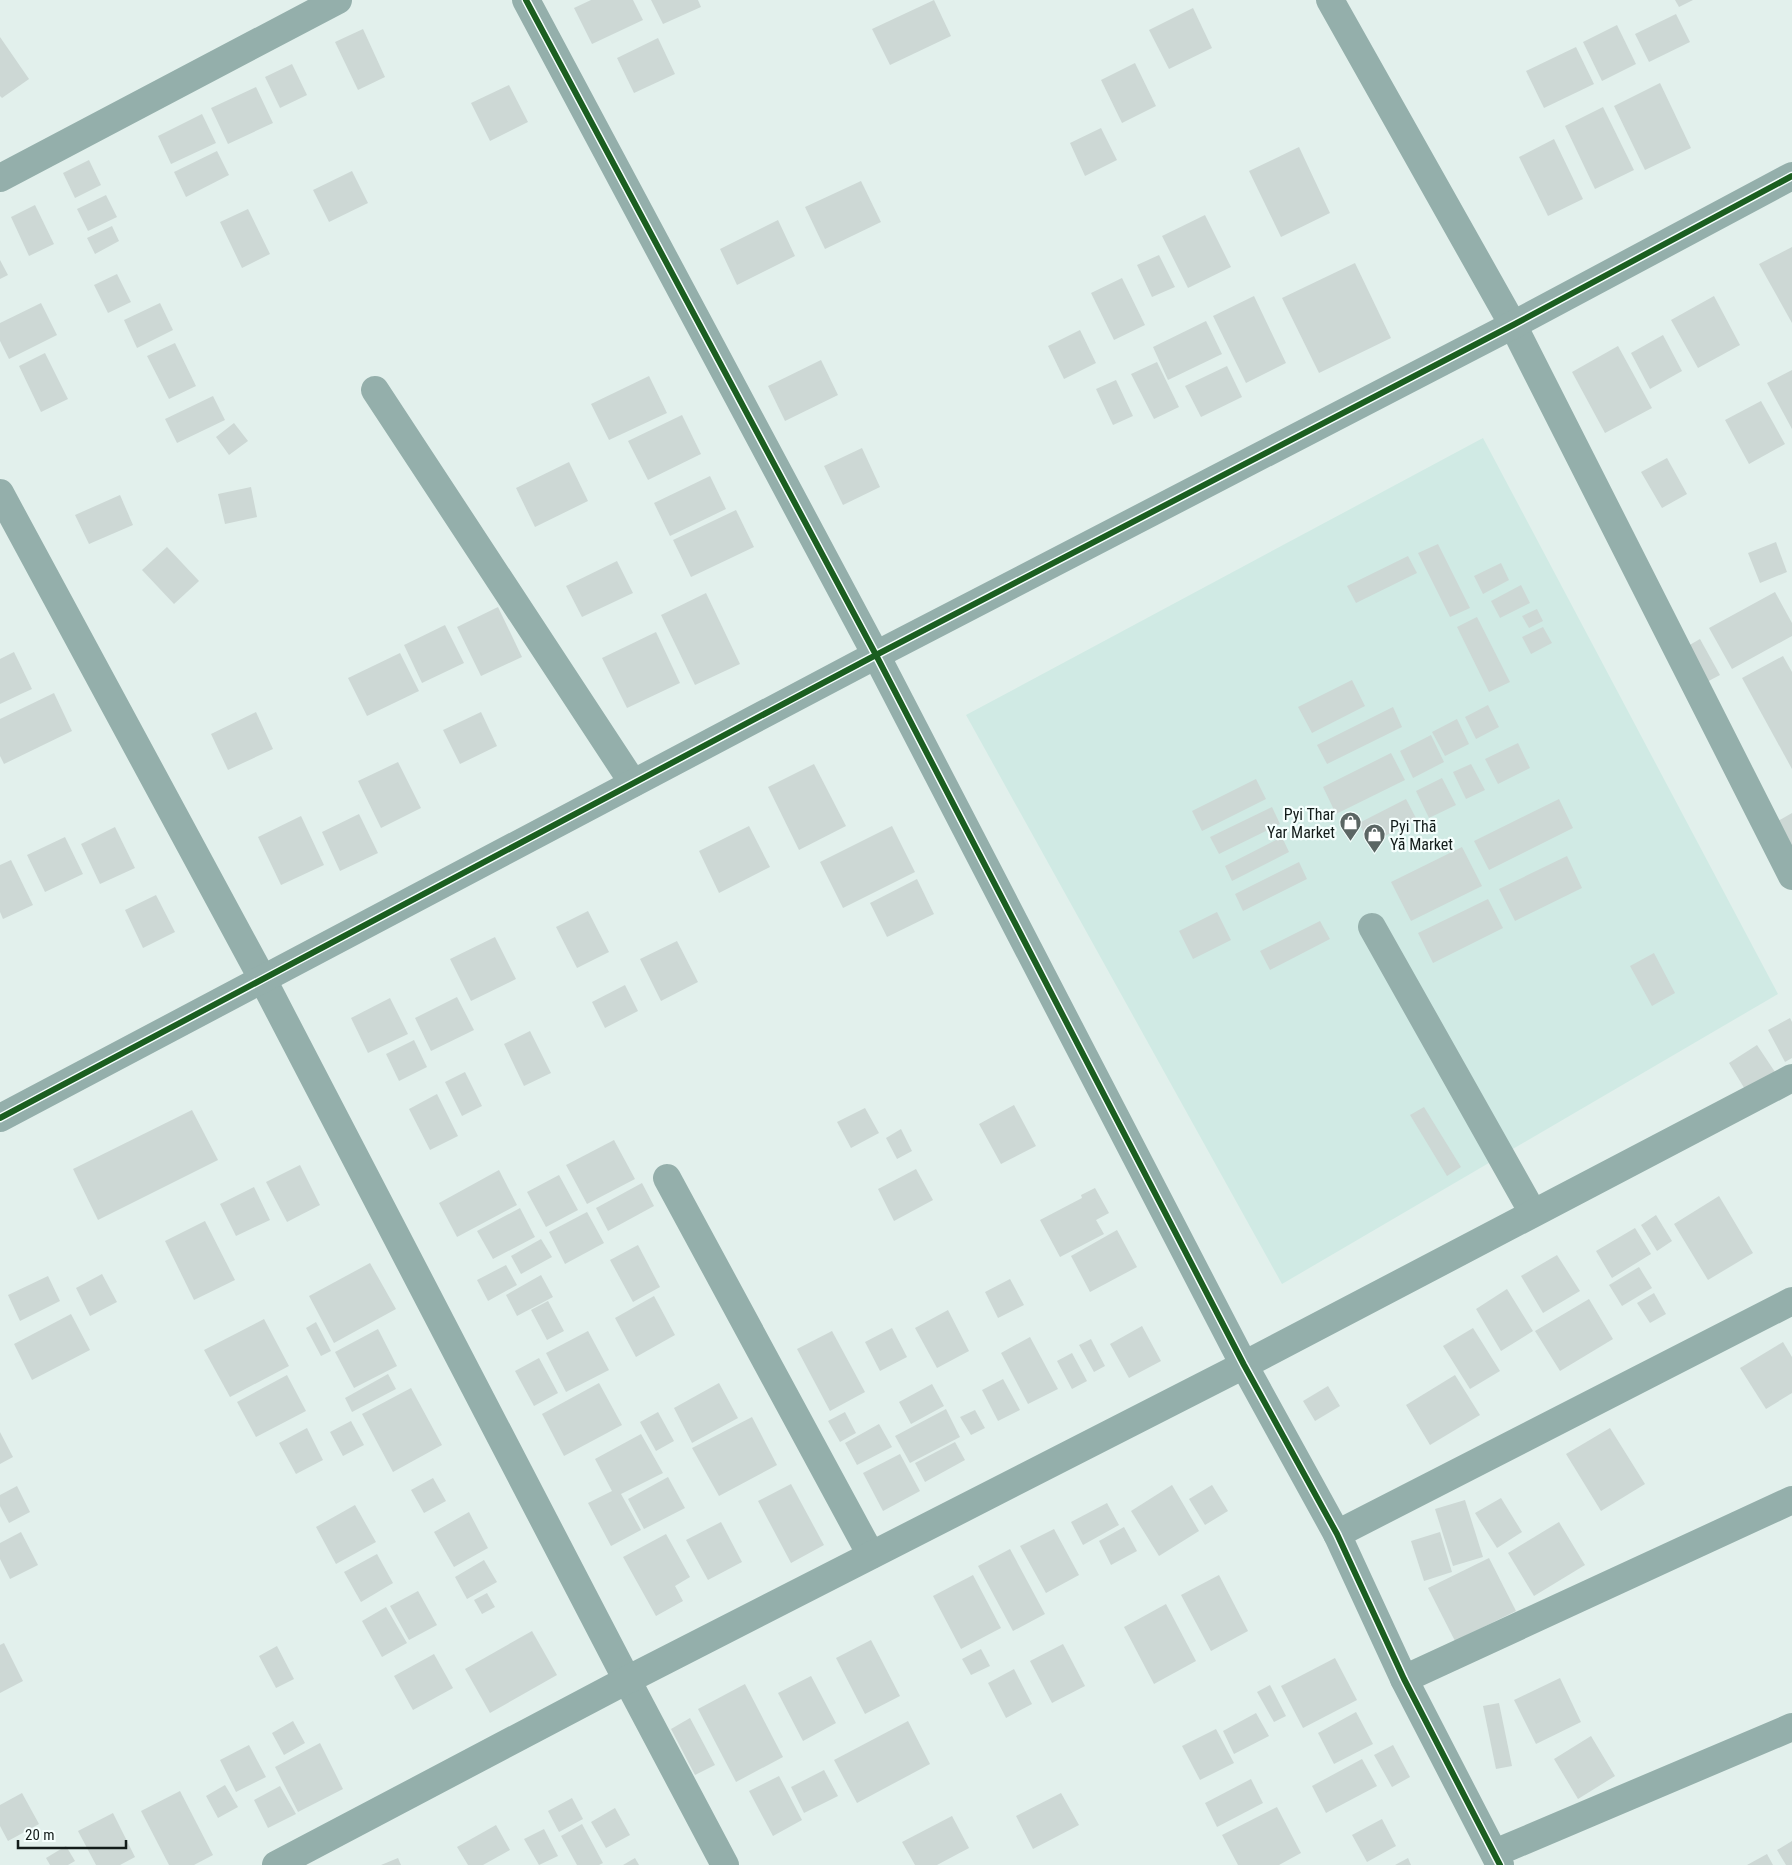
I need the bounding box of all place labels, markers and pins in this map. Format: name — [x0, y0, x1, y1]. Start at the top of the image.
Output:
place label: Pyi Thar Yar Market — [1267, 805, 1335, 842]
shop icon: Pyi Thar Yar Market — [1339, 811, 1363, 842]
place label: Pyi Thā Yā Market — [1390, 817, 1453, 854]
shop icon: Pyi Thā Yā Market — [1362, 823, 1386, 854]

